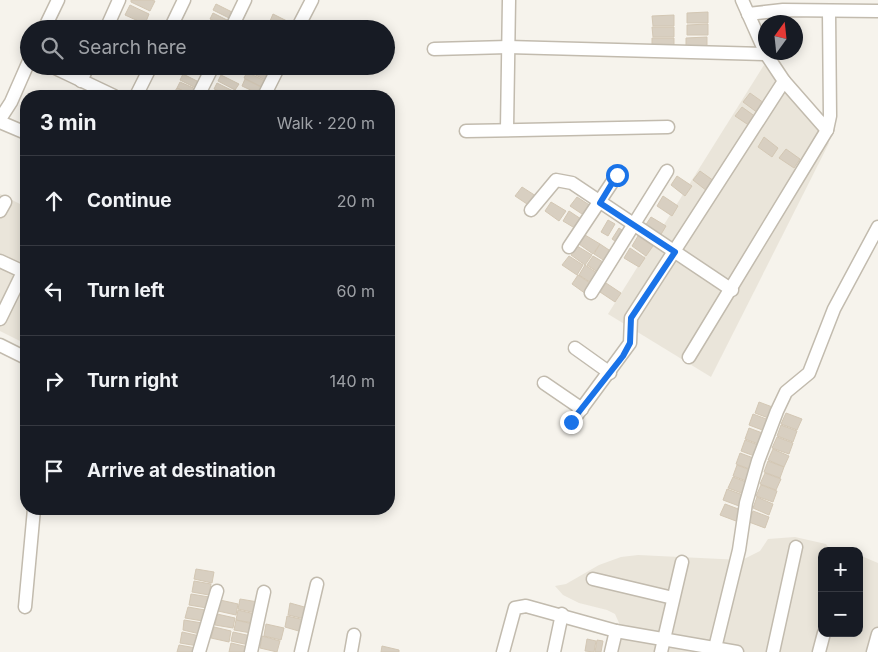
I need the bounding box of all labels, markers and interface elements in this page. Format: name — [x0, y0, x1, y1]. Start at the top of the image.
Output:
north arrow — [758, 15, 803, 60]
search box — [20, 20, 395, 75]
icon: search — [38, 34, 66, 62]
text: Search here — [78, 36, 187, 59]
text: 3 min — [40, 110, 96, 135]
text: Walk · 220 m — [277, 113, 375, 133]
route start — [606, 164, 629, 187]
icon: ahead — [40, 187, 68, 215]
text: Continue — [87, 189, 172, 212]
text: 20 m — [337, 191, 375, 211]
icon: left — [40, 277, 68, 305]
text: Turn left — [87, 279, 165, 302]
text: 60 m — [336, 281, 375, 301]
icon: right — [40, 367, 68, 395]
text: Turn right — [87, 369, 178, 392]
text: 140 m — [330, 371, 375, 391]
route end — [560, 411, 583, 434]
icon: arrive — [40, 457, 68, 485]
text: Arrive at destination — [87, 459, 276, 482]
map controls — [818, 547, 863, 637]
button: + — [818, 547, 863, 592]
button: − — [818, 592, 863, 637]

